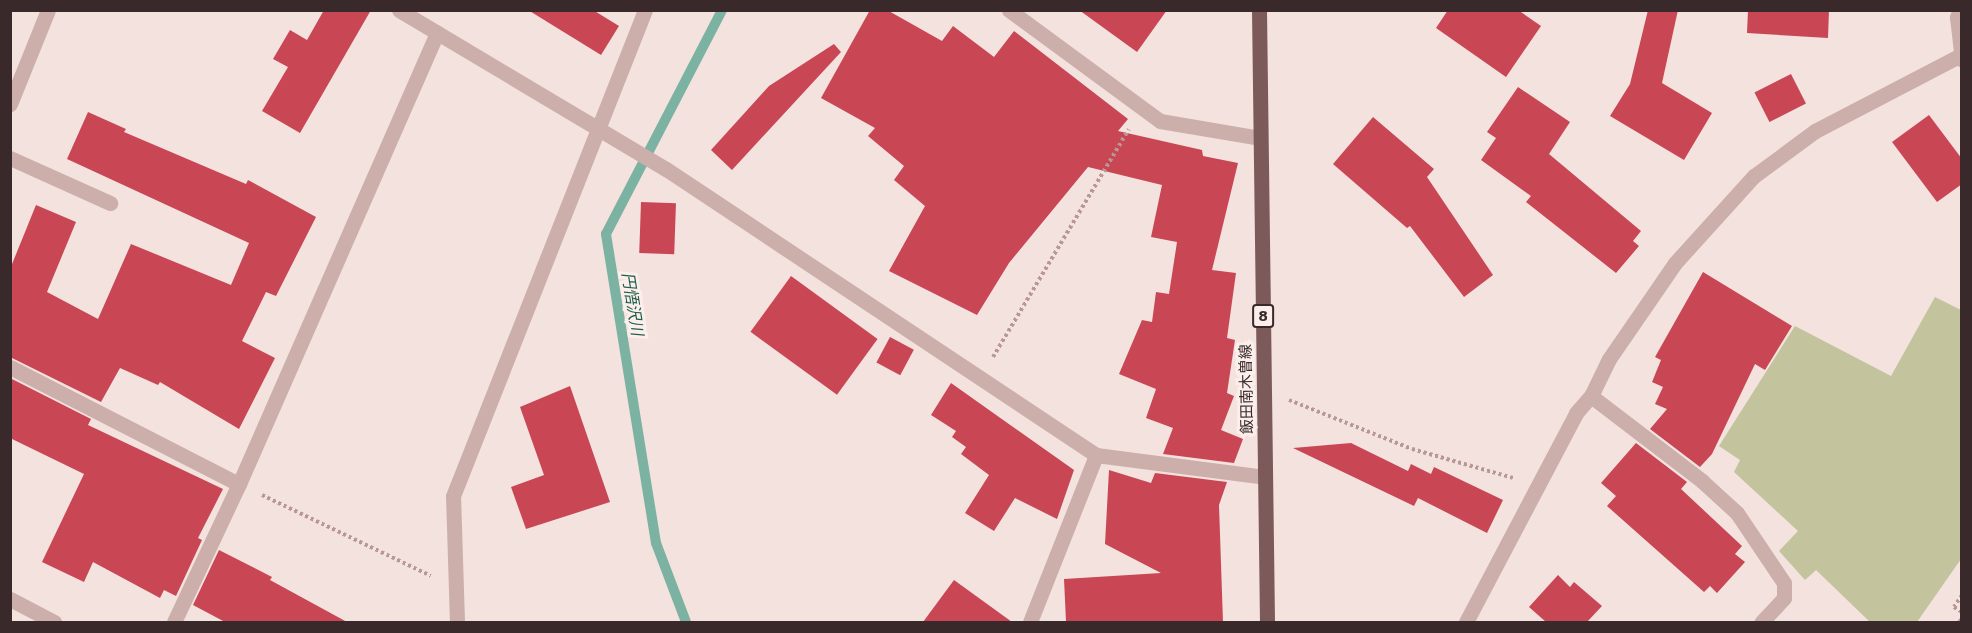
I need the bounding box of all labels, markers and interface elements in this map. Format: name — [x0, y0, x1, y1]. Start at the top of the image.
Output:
water label: 円悟沢川 — [618, 271, 646, 337]
road number: 8 — [1251, 305, 1275, 327]
street label: 飯田南木曽線 — [1237, 344, 1257, 434]

